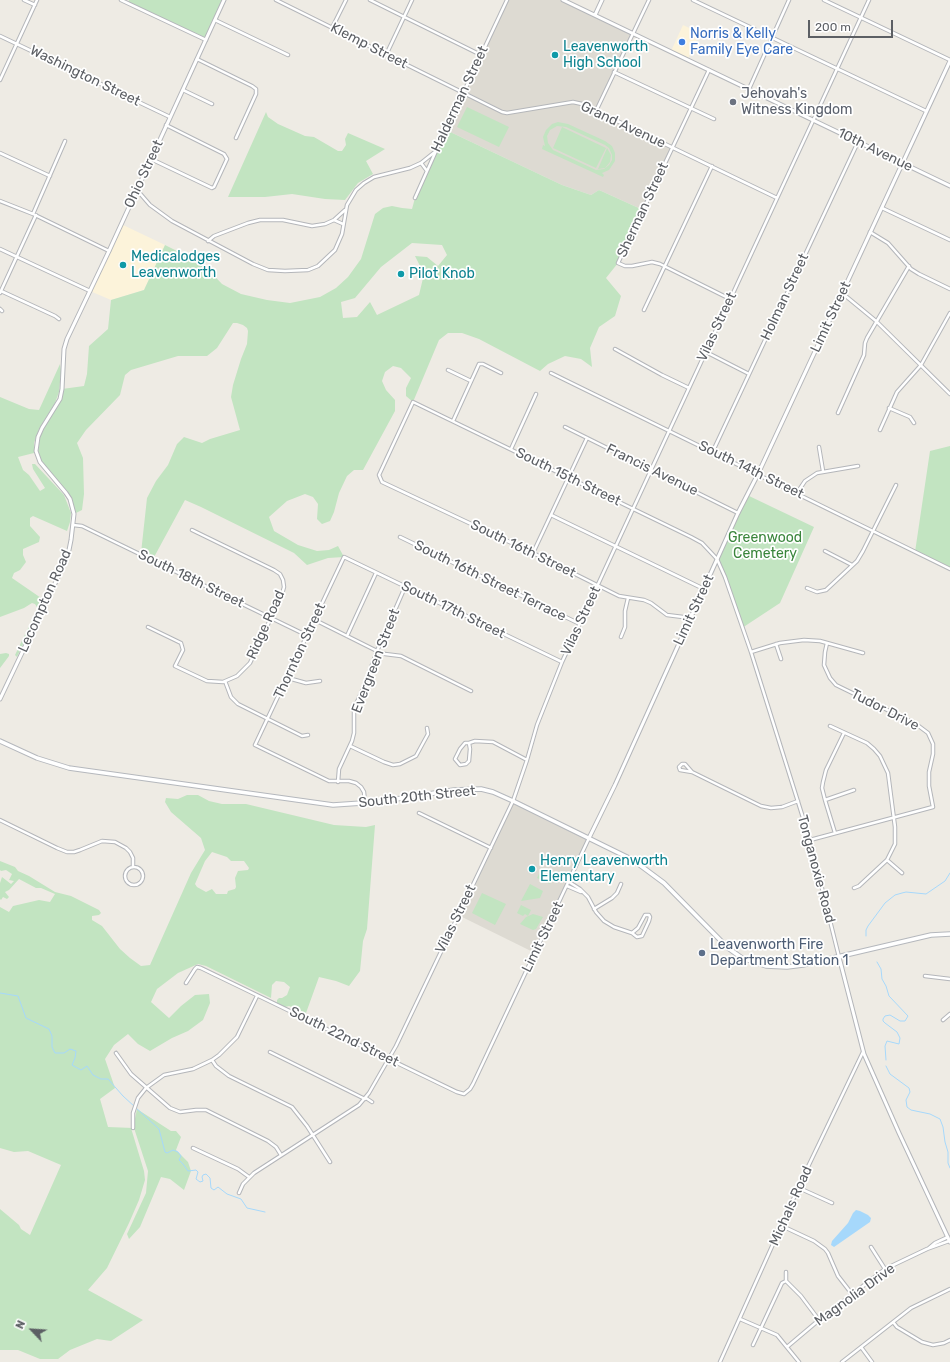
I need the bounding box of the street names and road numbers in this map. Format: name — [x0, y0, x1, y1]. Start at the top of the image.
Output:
street label: Klemp Street — [328, 19, 410, 73]
street label: Washington Street — [27, 42, 143, 110]
street label: Halderman Street — [428, 43, 492, 155]
street label: Grand Avenue — [578, 98, 668, 152]
street label: 10th Avenue — [835, 125, 915, 175]
street label: Ohio Street — [121, 137, 167, 211]
street label: Sherman Street — [614, 160, 672, 260]
street label: Holman Street — [758, 251, 812, 343]
street label: Limit Street — [807, 279, 855, 355]
street label: Vilas Street — [694, 290, 740, 364]
street label: South 14th Street — [696, 437, 806, 503]
street label: Francis Avenue — [603, 441, 701, 499]
street label: South 15th Street — [513, 444, 623, 510]
street label: South 16th Street — [468, 516, 578, 582]
street label: South 16th Street Terrace — [411, 537, 569, 625]
street label: South 18th Street — [135, 546, 247, 612]
street label: Lecompton Road — [15, 547, 75, 655]
street label: Limit Street — [670, 572, 718, 648]
street label: South 17th Street — [398, 578, 508, 642]
street label: Vilas Street — [558, 584, 604, 658]
street label: Ridge Road — [243, 588, 289, 662]
street label: Thornton Street — [270, 600, 330, 702]
street label: Evergreen Street — [348, 606, 404, 716]
street label: Tudor Drive — [848, 686, 922, 734]
street label: South 20th Street — [358, 782, 476, 812]
street label: Tonganoxie Road — [794, 813, 838, 925]
street label: Vilas Street — [432, 882, 480, 956]
street label: Limit Street — [519, 899, 567, 975]
street label: South 22nd Street — [286, 1003, 402, 1071]
street label: Michals Road — [766, 1163, 816, 1249]
street label: Magnolia Drive — [811, 1260, 899, 1330]

